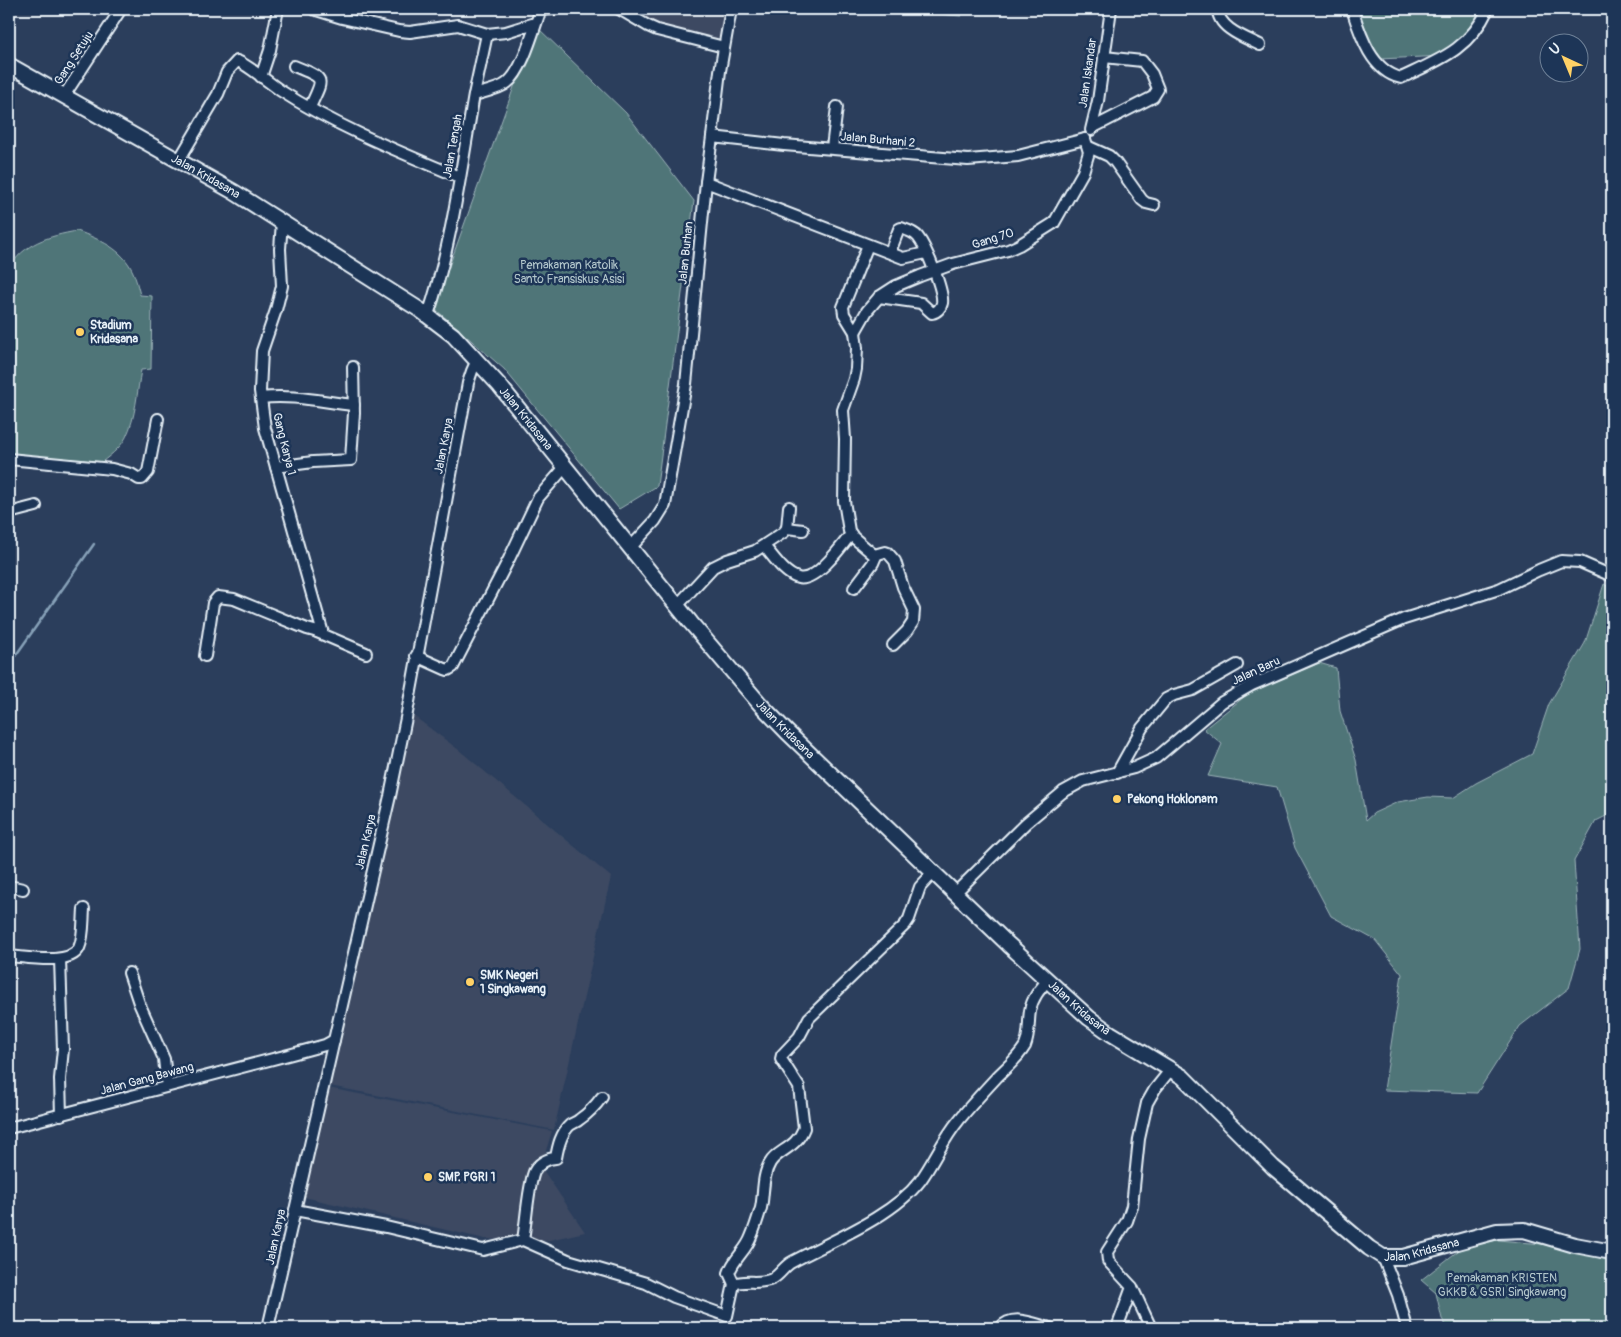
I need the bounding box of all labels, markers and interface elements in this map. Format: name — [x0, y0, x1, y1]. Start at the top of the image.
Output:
street label: Gang Setuju — [51, 28, 97, 88]
north arrow — [1538, 32, 1588, 82]
street label: Jalan Iskandar — [1076, 36, 1100, 109]
text: U — [1546, 40, 1565, 58]
street label: Jalan Tengah — [440, 113, 466, 179]
street label: Jalan Burhani 2 — [840, 129, 916, 151]
street label: Jalan Kridasana — [169, 151, 244, 202]
street label: Jalan Burhan — [675, 220, 697, 285]
street label: Gang 70 — [970, 225, 1016, 253]
park label: Pemakaman Katolik Santo Fransiskus Asisi — [514, 258, 624, 287]
place label: Stadium Kridasana — [90, 318, 138, 347]
marker: Stadium Kridasana — [74, 326, 86, 338]
street label: Jalan Kridasana — [496, 384, 556, 453]
street label: Gang Karya 1 — [269, 411, 299, 477]
street label: Jalan Karya — [431, 416, 457, 475]
street label: Jalan Baru — [1229, 653, 1283, 689]
street label: Jalan Kridasana — [753, 697, 818, 762]
place label: Pekong Hoklonam — [1127, 792, 1218, 807]
marker: Pekong Hoklonam — [1111, 793, 1123, 805]
street label: Jalan Karya — [352, 812, 380, 871]
place label: SMK Negeri 1 Singkawang — [480, 968, 546, 997]
marker: SMK Negeri 1 Singkawang — [464, 976, 476, 988]
street label: Jalan Kridasana — [1045, 977, 1114, 1039]
street label: Jalan Gang Bawang — [99, 1059, 195, 1099]
place label: SMP. PGRI 1 — [438, 1170, 495, 1185]
marker: SMP. PGRI 1 — [422, 1171, 434, 1183]
street label: Jalan Karya — [263, 1207, 289, 1266]
street label: Jalan Kridasana — [1384, 1234, 1461, 1265]
park label: Pemakaman KRISTEN GKKB & GSRI Singkawang — [1438, 1271, 1566, 1300]

